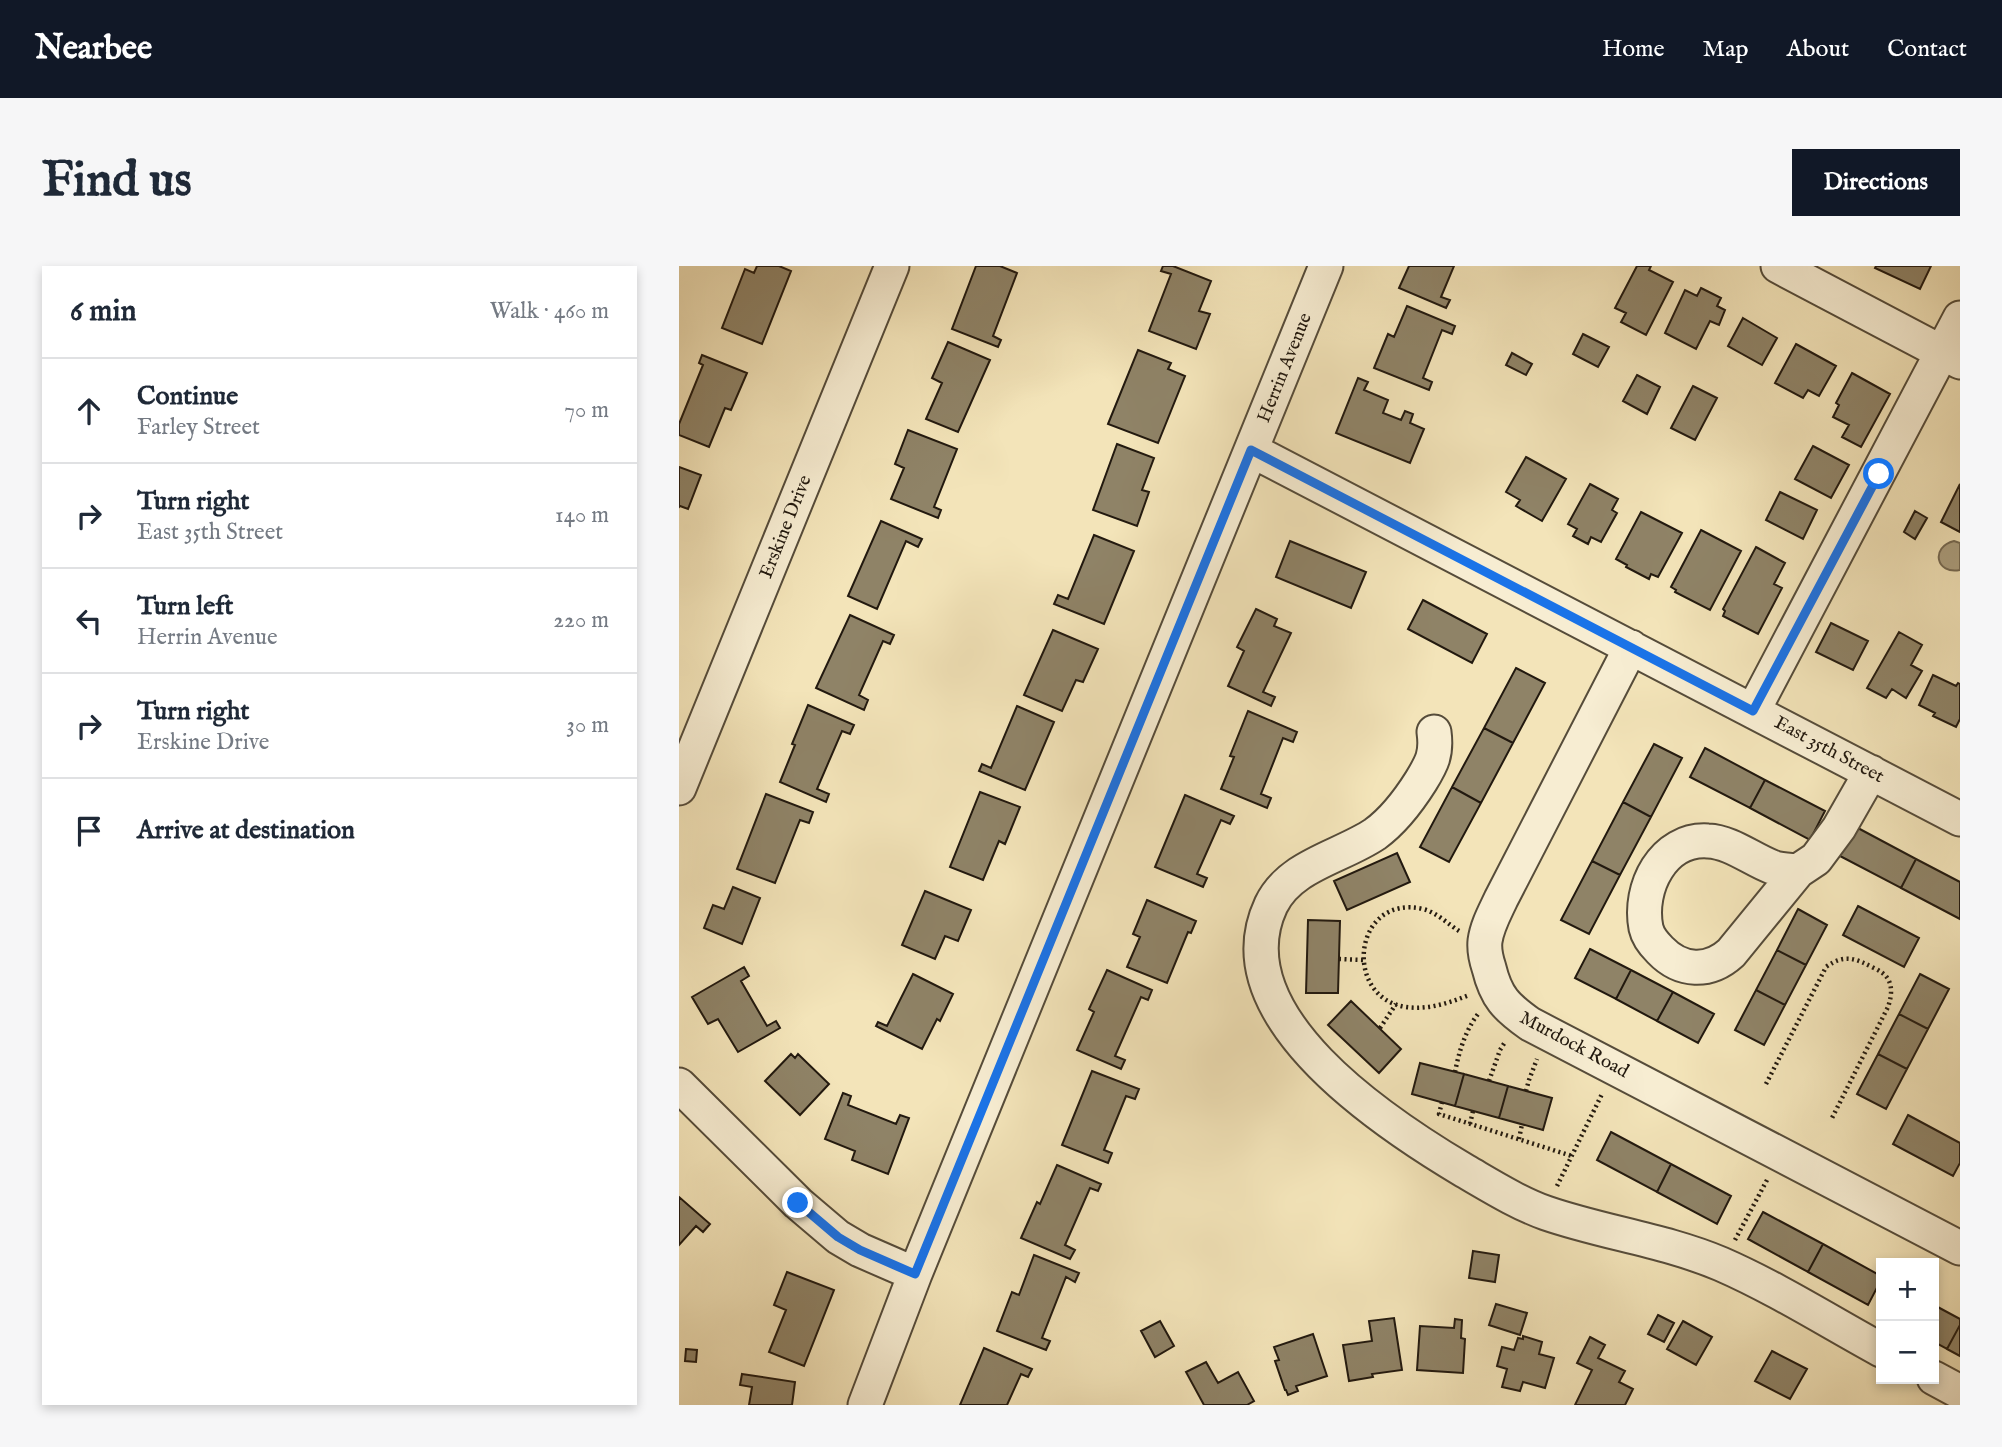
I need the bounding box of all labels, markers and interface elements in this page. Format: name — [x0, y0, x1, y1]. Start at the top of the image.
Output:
text: Nearbee — [35, 28, 152, 70]
text: Home — [1602, 34, 1665, 65]
text: Map — [1703, 34, 1749, 65]
text: About — [1787, 34, 1849, 65]
text: Contact — [1887, 34, 1967, 65]
button: Directions — [1792, 149, 1960, 216]
text: Find us — [42, 151, 192, 213]
text: 6 min — [70, 293, 136, 331]
text: Walk · 460 m — [490, 297, 609, 326]
street label: Herrin Avenue — [1252, 309, 1318, 426]
text: Continue — [137, 380, 238, 413]
icon: ahead — [70, 392, 108, 430]
text: 70 m — [564, 396, 609, 425]
text: Farley Street — [137, 413, 260, 442]
route start — [1863, 458, 1894, 489]
street label: Erskine Drive — [754, 472, 818, 582]
text: Turn right — [137, 485, 250, 518]
icon: right — [70, 497, 108, 535]
text: 140 m — [555, 501, 609, 530]
text: East 35th Street — [137, 518, 283, 547]
text: Turn left — [137, 590, 234, 623]
icon: left — [70, 602, 108, 640]
text: 220 m — [553, 606, 609, 635]
text: Herrin Avenue — [137, 623, 278, 652]
text: Turn right — [137, 695, 250, 728]
icon: right — [70, 707, 108, 745]
text: 30 m — [566, 711, 609, 740]
street label: East 35th Street — [1770, 711, 1888, 789]
text: Erskine Drive — [137, 728, 269, 757]
icon: arrive — [70, 812, 108, 850]
text: Arrive at destination — [137, 814, 355, 847]
street label: Murdock Road — [1515, 1006, 1633, 1084]
route end — [782, 1187, 813, 1218]
map controls — [1876, 1258, 1939, 1384]
button: + — [1876, 1258, 1939, 1321]
button: − — [1876, 1321, 1939, 1384]

